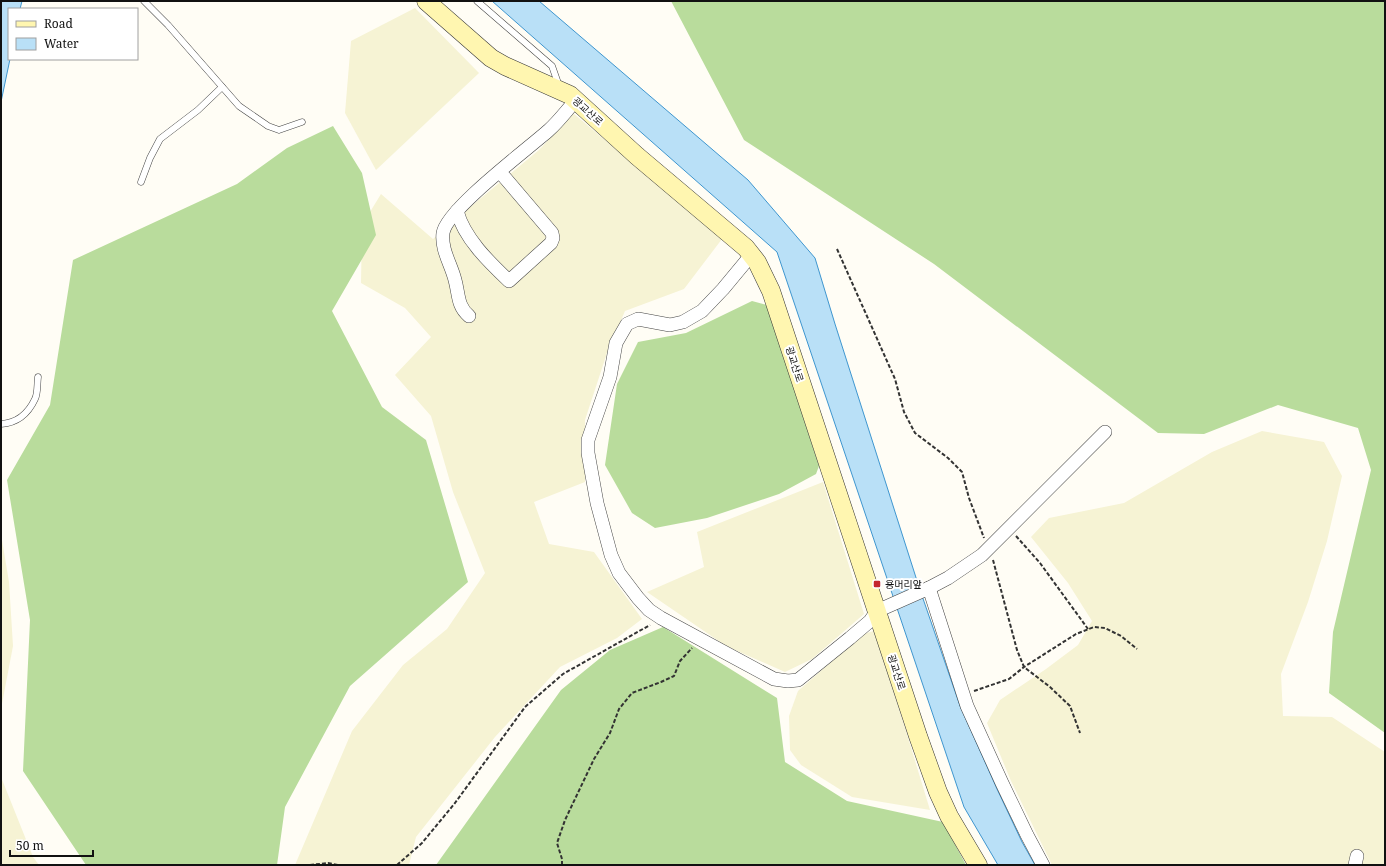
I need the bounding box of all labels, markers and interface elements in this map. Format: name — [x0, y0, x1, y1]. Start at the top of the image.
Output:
legend — [8, 8, 138, 60]
text: Road — [44, 15, 74, 32]
text: Water — [44, 35, 79, 52]
street label: 광교산로 — [570, 93, 606, 129]
street label: 광교산로 — [783, 344, 807, 384]
place label: 용머리앞 — [885, 577, 922, 591]
marker: 용머리앞 — [872, 579, 882, 589]
street label: 광교산로 — [885, 652, 909, 692]
scale bar — [10, 832, 93, 858]
text: 50 m — [16, 837, 44, 854]

